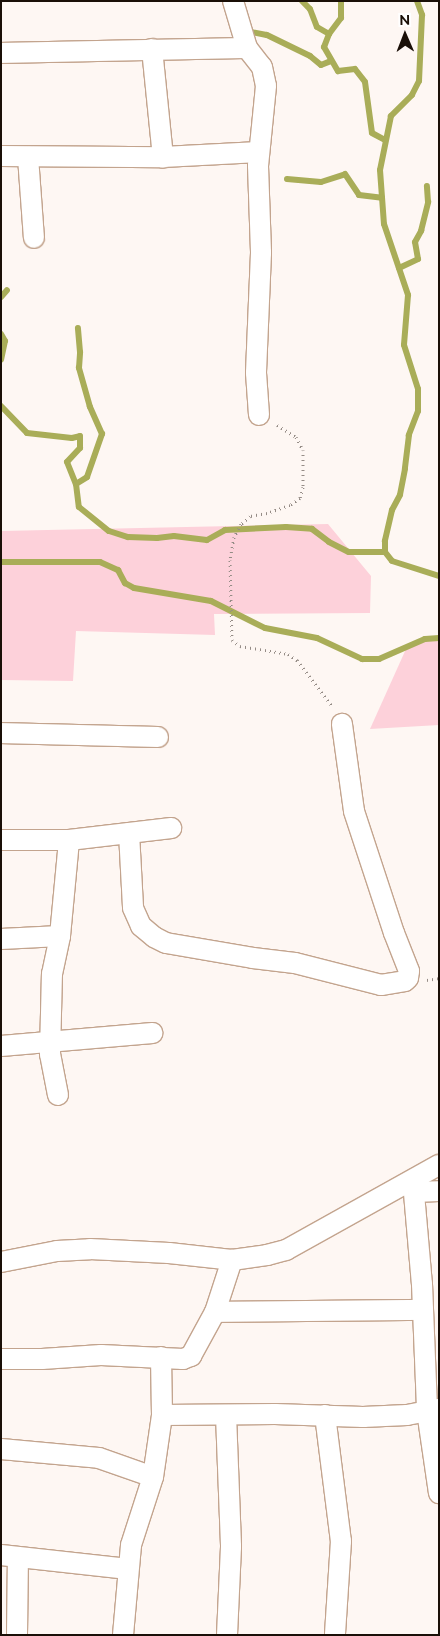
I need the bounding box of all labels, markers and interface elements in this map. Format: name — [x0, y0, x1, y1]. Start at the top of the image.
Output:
north arrow — [380, 10, 430, 60]
text: N — [399, 12, 410, 28]

